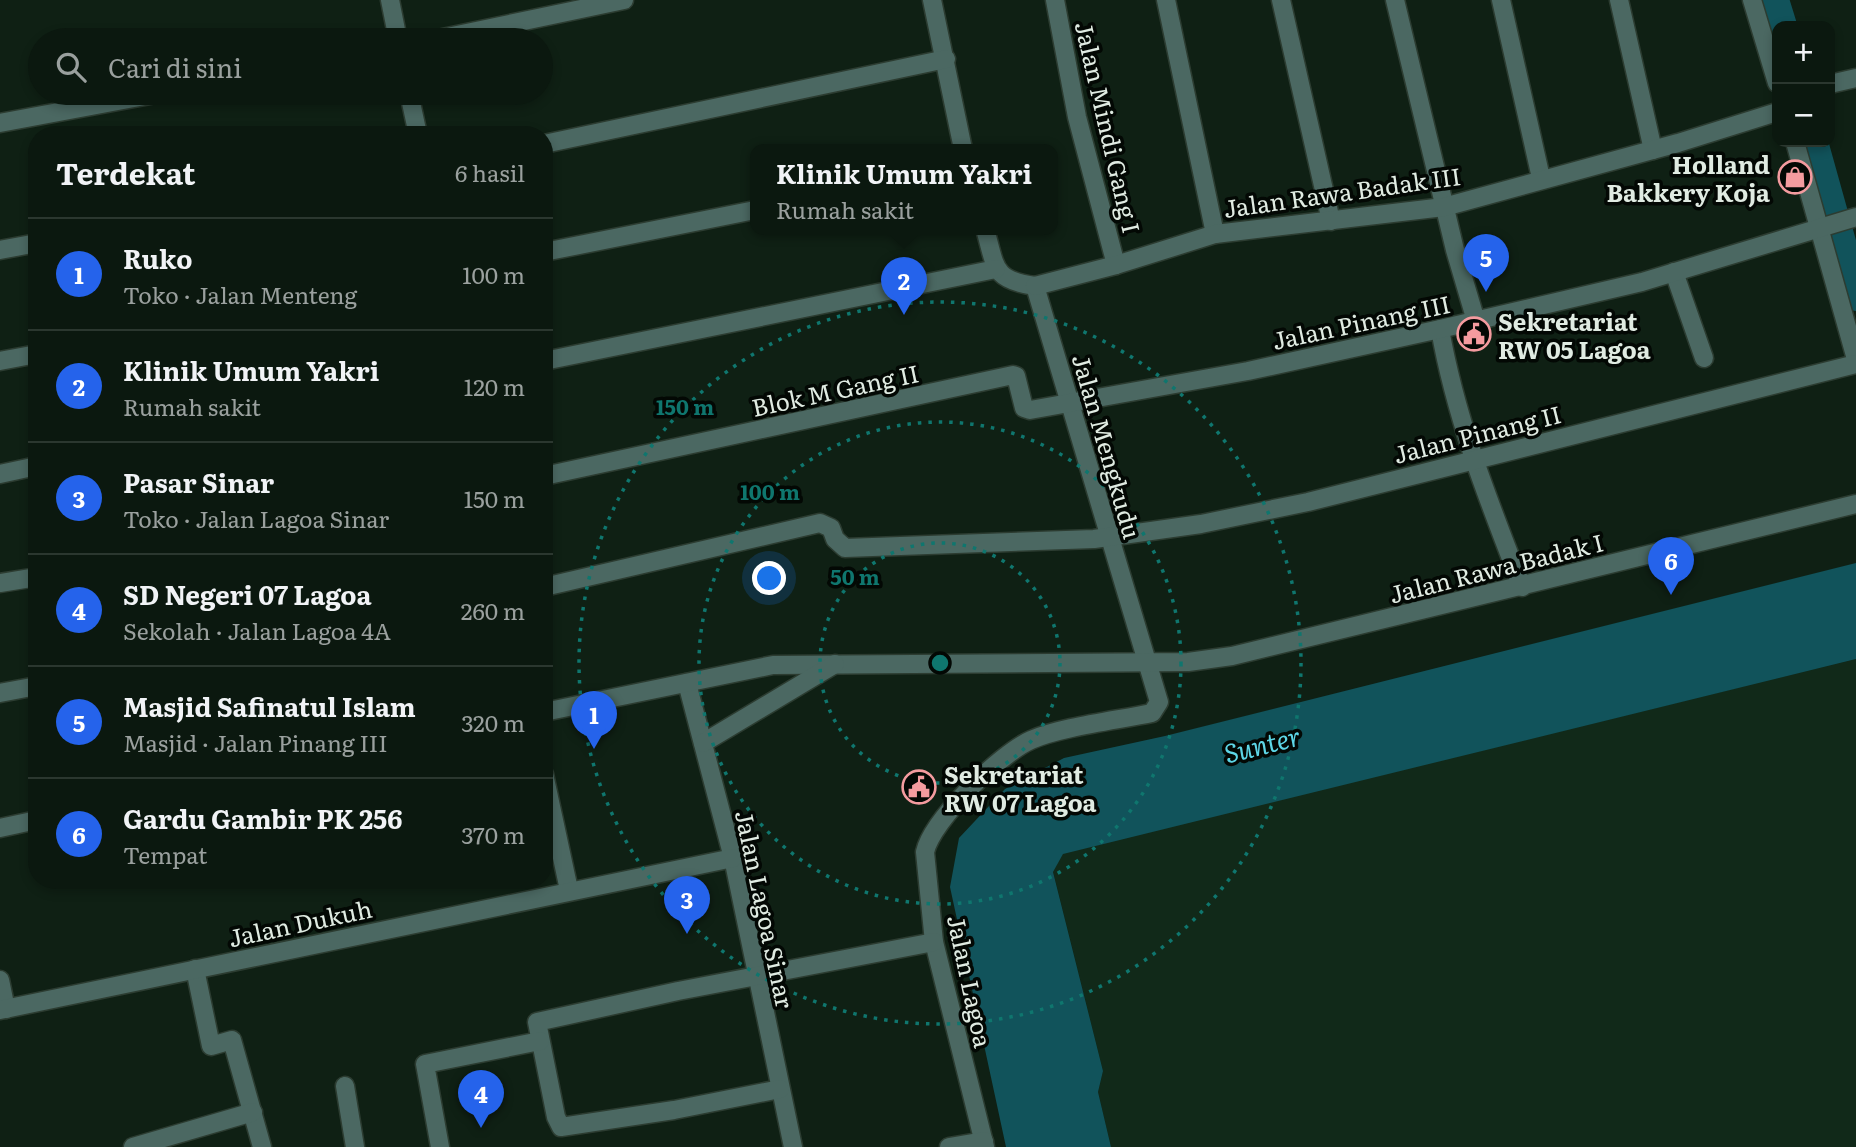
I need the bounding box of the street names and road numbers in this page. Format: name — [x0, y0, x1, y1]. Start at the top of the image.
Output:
street label: Jalan Mindi Gang I — [1068, 18, 1150, 236]
street label: Jalan Rawa Badak III — [1221, 157, 1463, 225]
street label: Jalan Pinang III — [1269, 285, 1453, 357]
street label: Jalan Mengkudu — [1065, 349, 1151, 543]
street label: Blok M Gang II — [748, 354, 922, 424]
street label: Jalan Pinang II — [1390, 395, 1564, 471]
street label: Jalan Rawa Badak I — [1385, 523, 1607, 611]
street label: Jalan Lagoa Sinar — [728, 807, 804, 1012]
street label: Jalan Dukuh — [225, 890, 375, 954]
street label: Jalan Lagoa — [940, 911, 1002, 1051]

